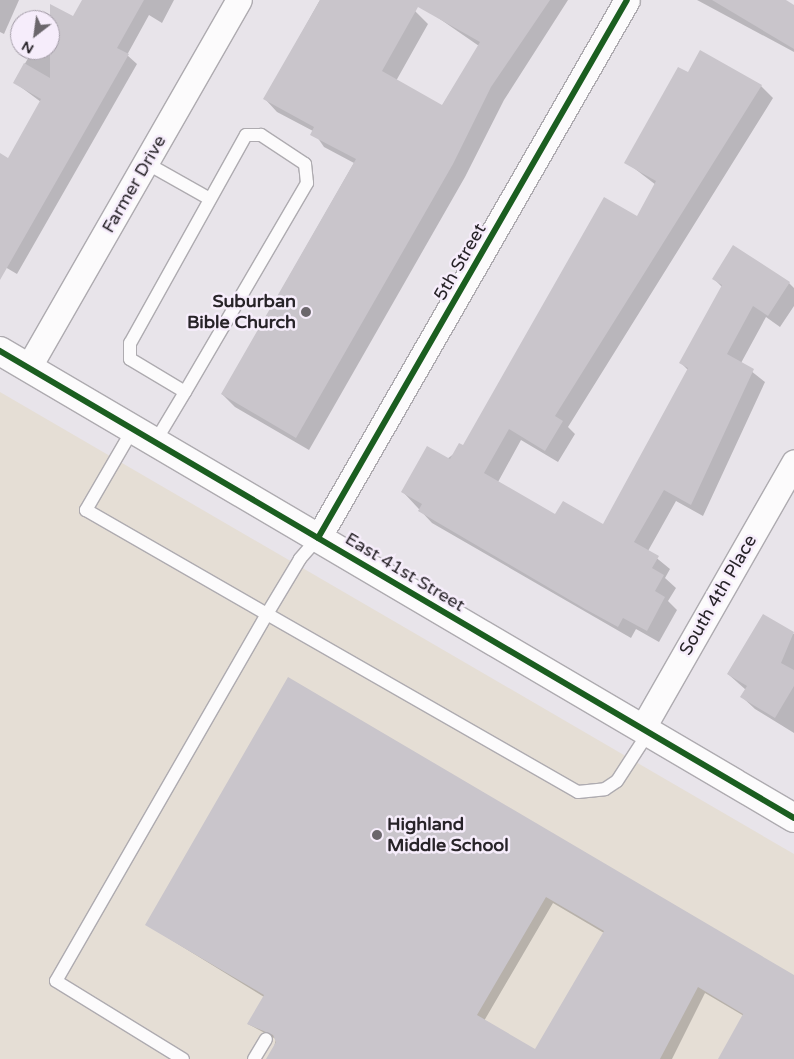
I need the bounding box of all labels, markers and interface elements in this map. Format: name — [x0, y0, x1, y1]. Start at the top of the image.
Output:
north arrow — [10, 10, 60, 60]
text: N — [19, 37, 37, 58]
street label: Farmer Drive — [97, 131, 171, 237]
street label: 5th Street — [429, 220, 491, 304]
place label: Suburban Bible Church — [187, 291, 296, 334]
marker: Suburban Bible Church — [300, 306, 312, 318]
street label: East 41st Street — [341, 528, 469, 616]
street label: South 4th Place — [675, 531, 761, 659]
place label: Highland Middle School — [387, 814, 509, 856]
marker: Highland Middle School — [371, 829, 383, 841]

